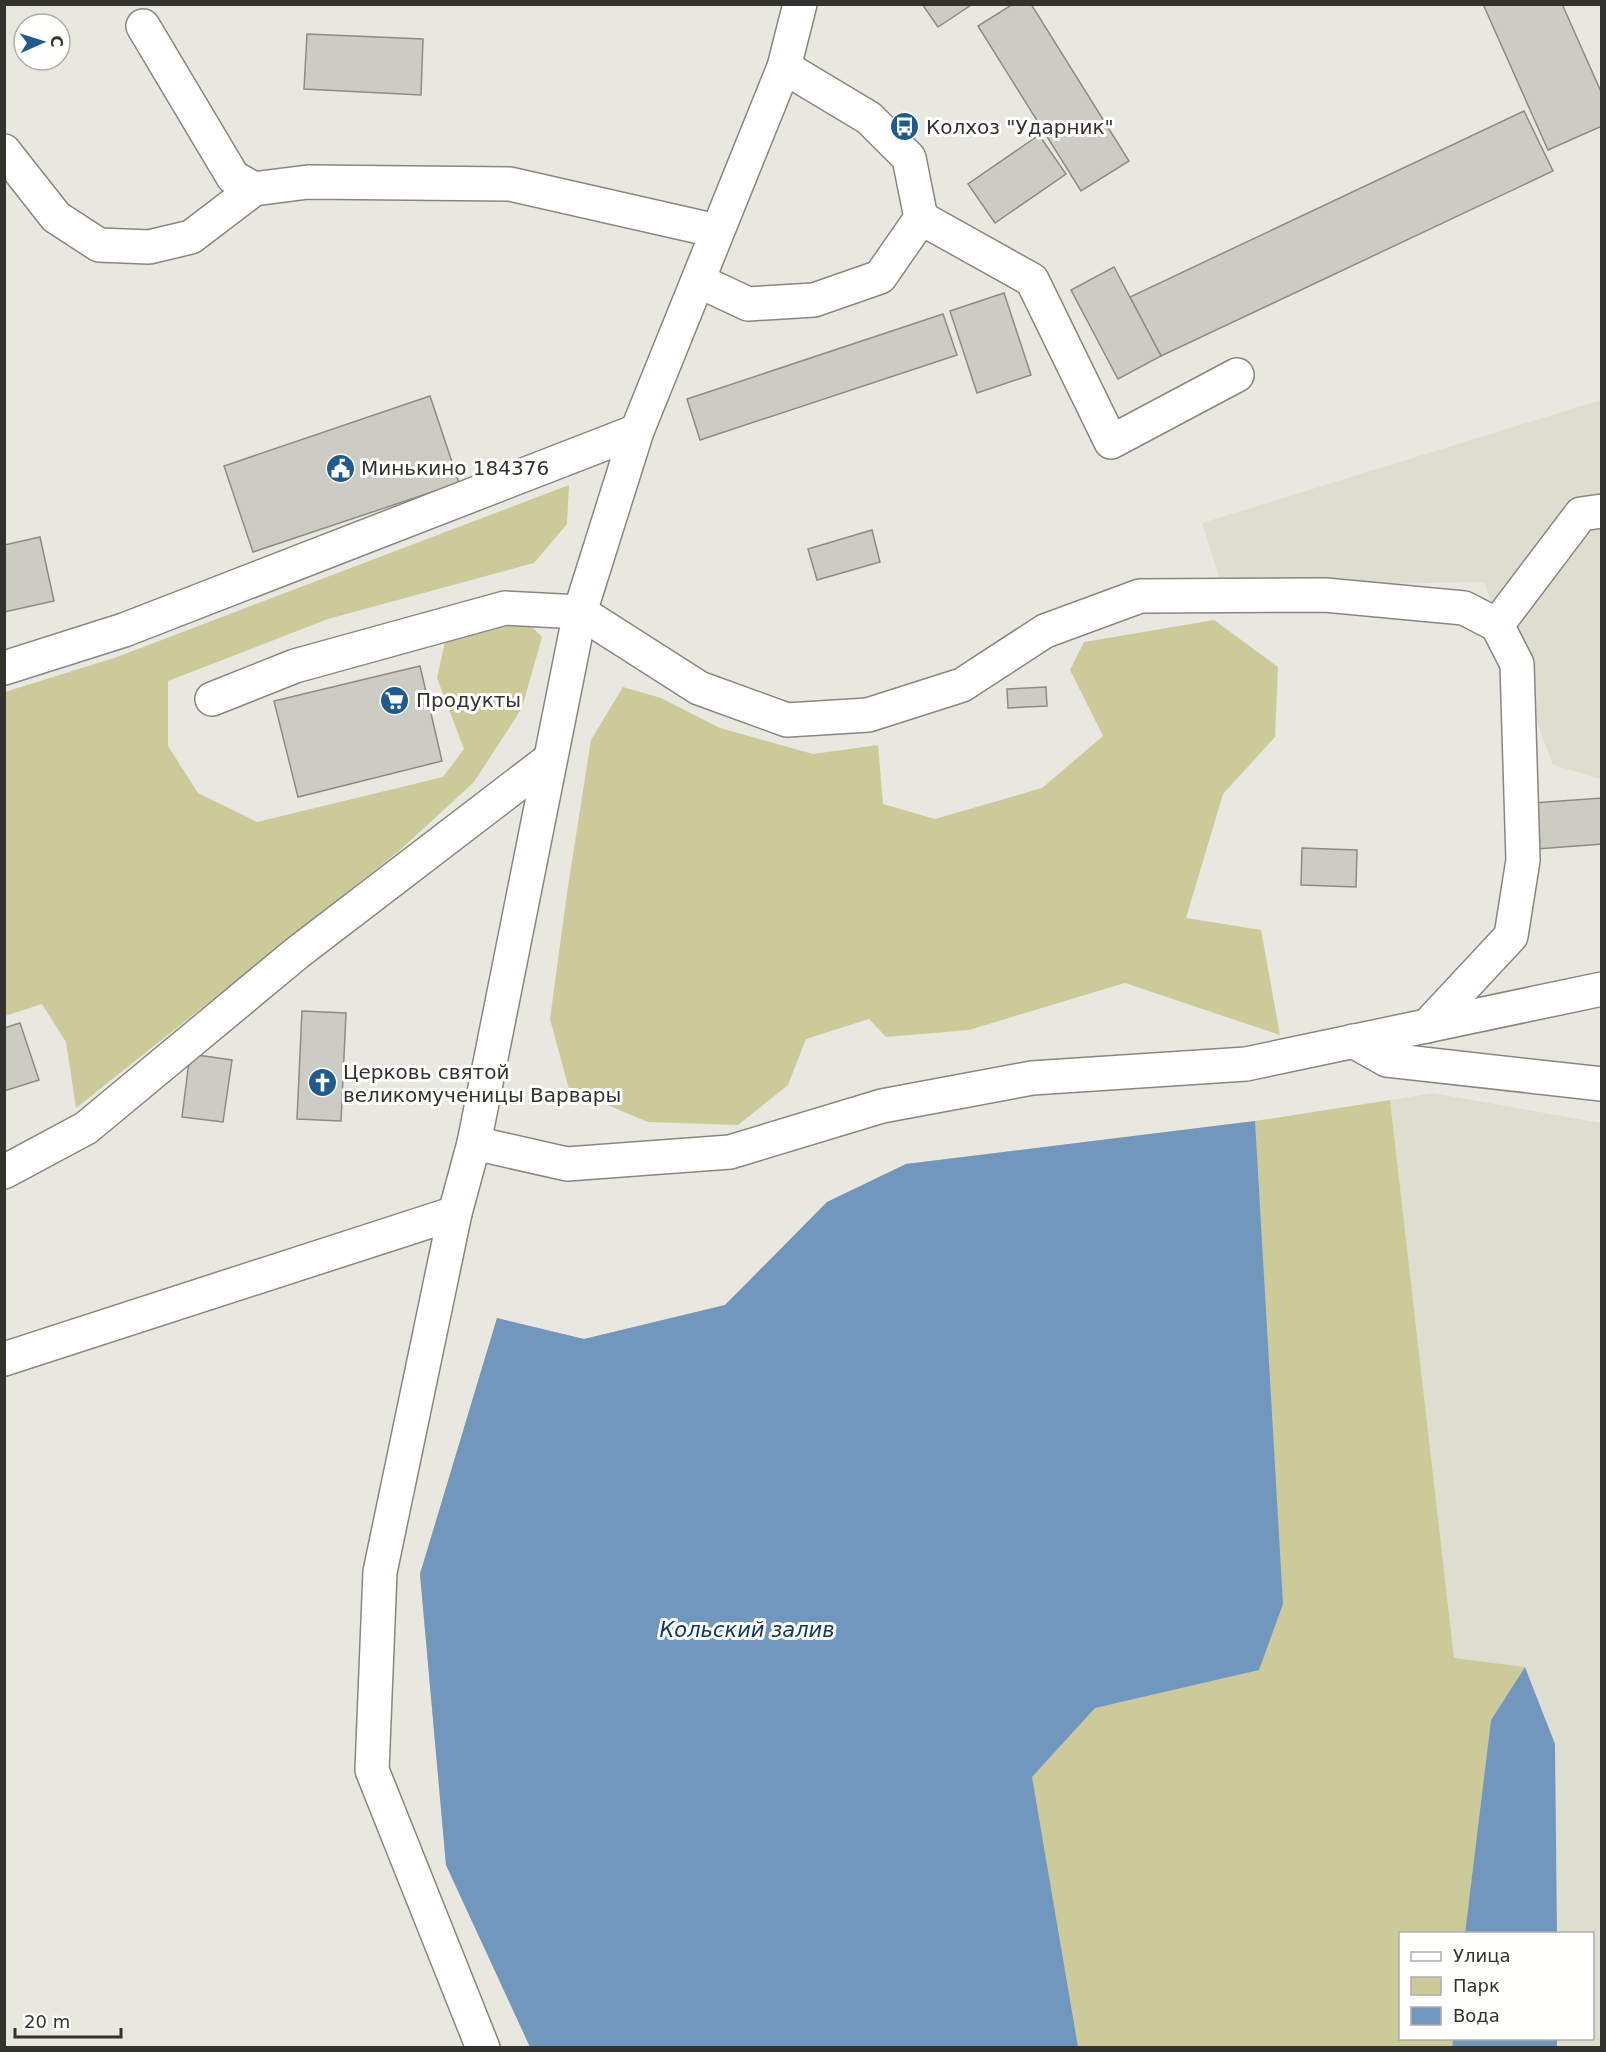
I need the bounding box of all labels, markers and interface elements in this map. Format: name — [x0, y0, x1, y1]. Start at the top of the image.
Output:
north arrow — [12, 12, 72, 72]
text: С — [47, 35, 66, 48]
bus stop icon: Колхоз "Ударник" — [889, 111, 921, 143]
place label: Колхоз "Ударник" — [926, 115, 1114, 139]
public building icon: Минькино 184376 — [324, 452, 356, 484]
place label: Минькино 184376 — [361, 456, 549, 480]
supermarket icon: Продукты — [379, 684, 411, 716]
place label: Продукты — [416, 688, 521, 712]
place label: Церковь святой великомученицы Варвары — [343, 1060, 621, 1107]
church icon: Церковь святой великомученицы Варвары — [306, 1067, 338, 1099]
water label: Кольский залив — [659, 1618, 835, 1642]
legend — [1399, 1932, 1594, 2040]
text: Улица — [1453, 1945, 1510, 1966]
text: Парк — [1453, 1975, 1500, 1996]
scale bar — [15, 2001, 122, 2039]
text: Вода — [1453, 2005, 1500, 2026]
text: 20 m — [24, 2011, 70, 2032]

